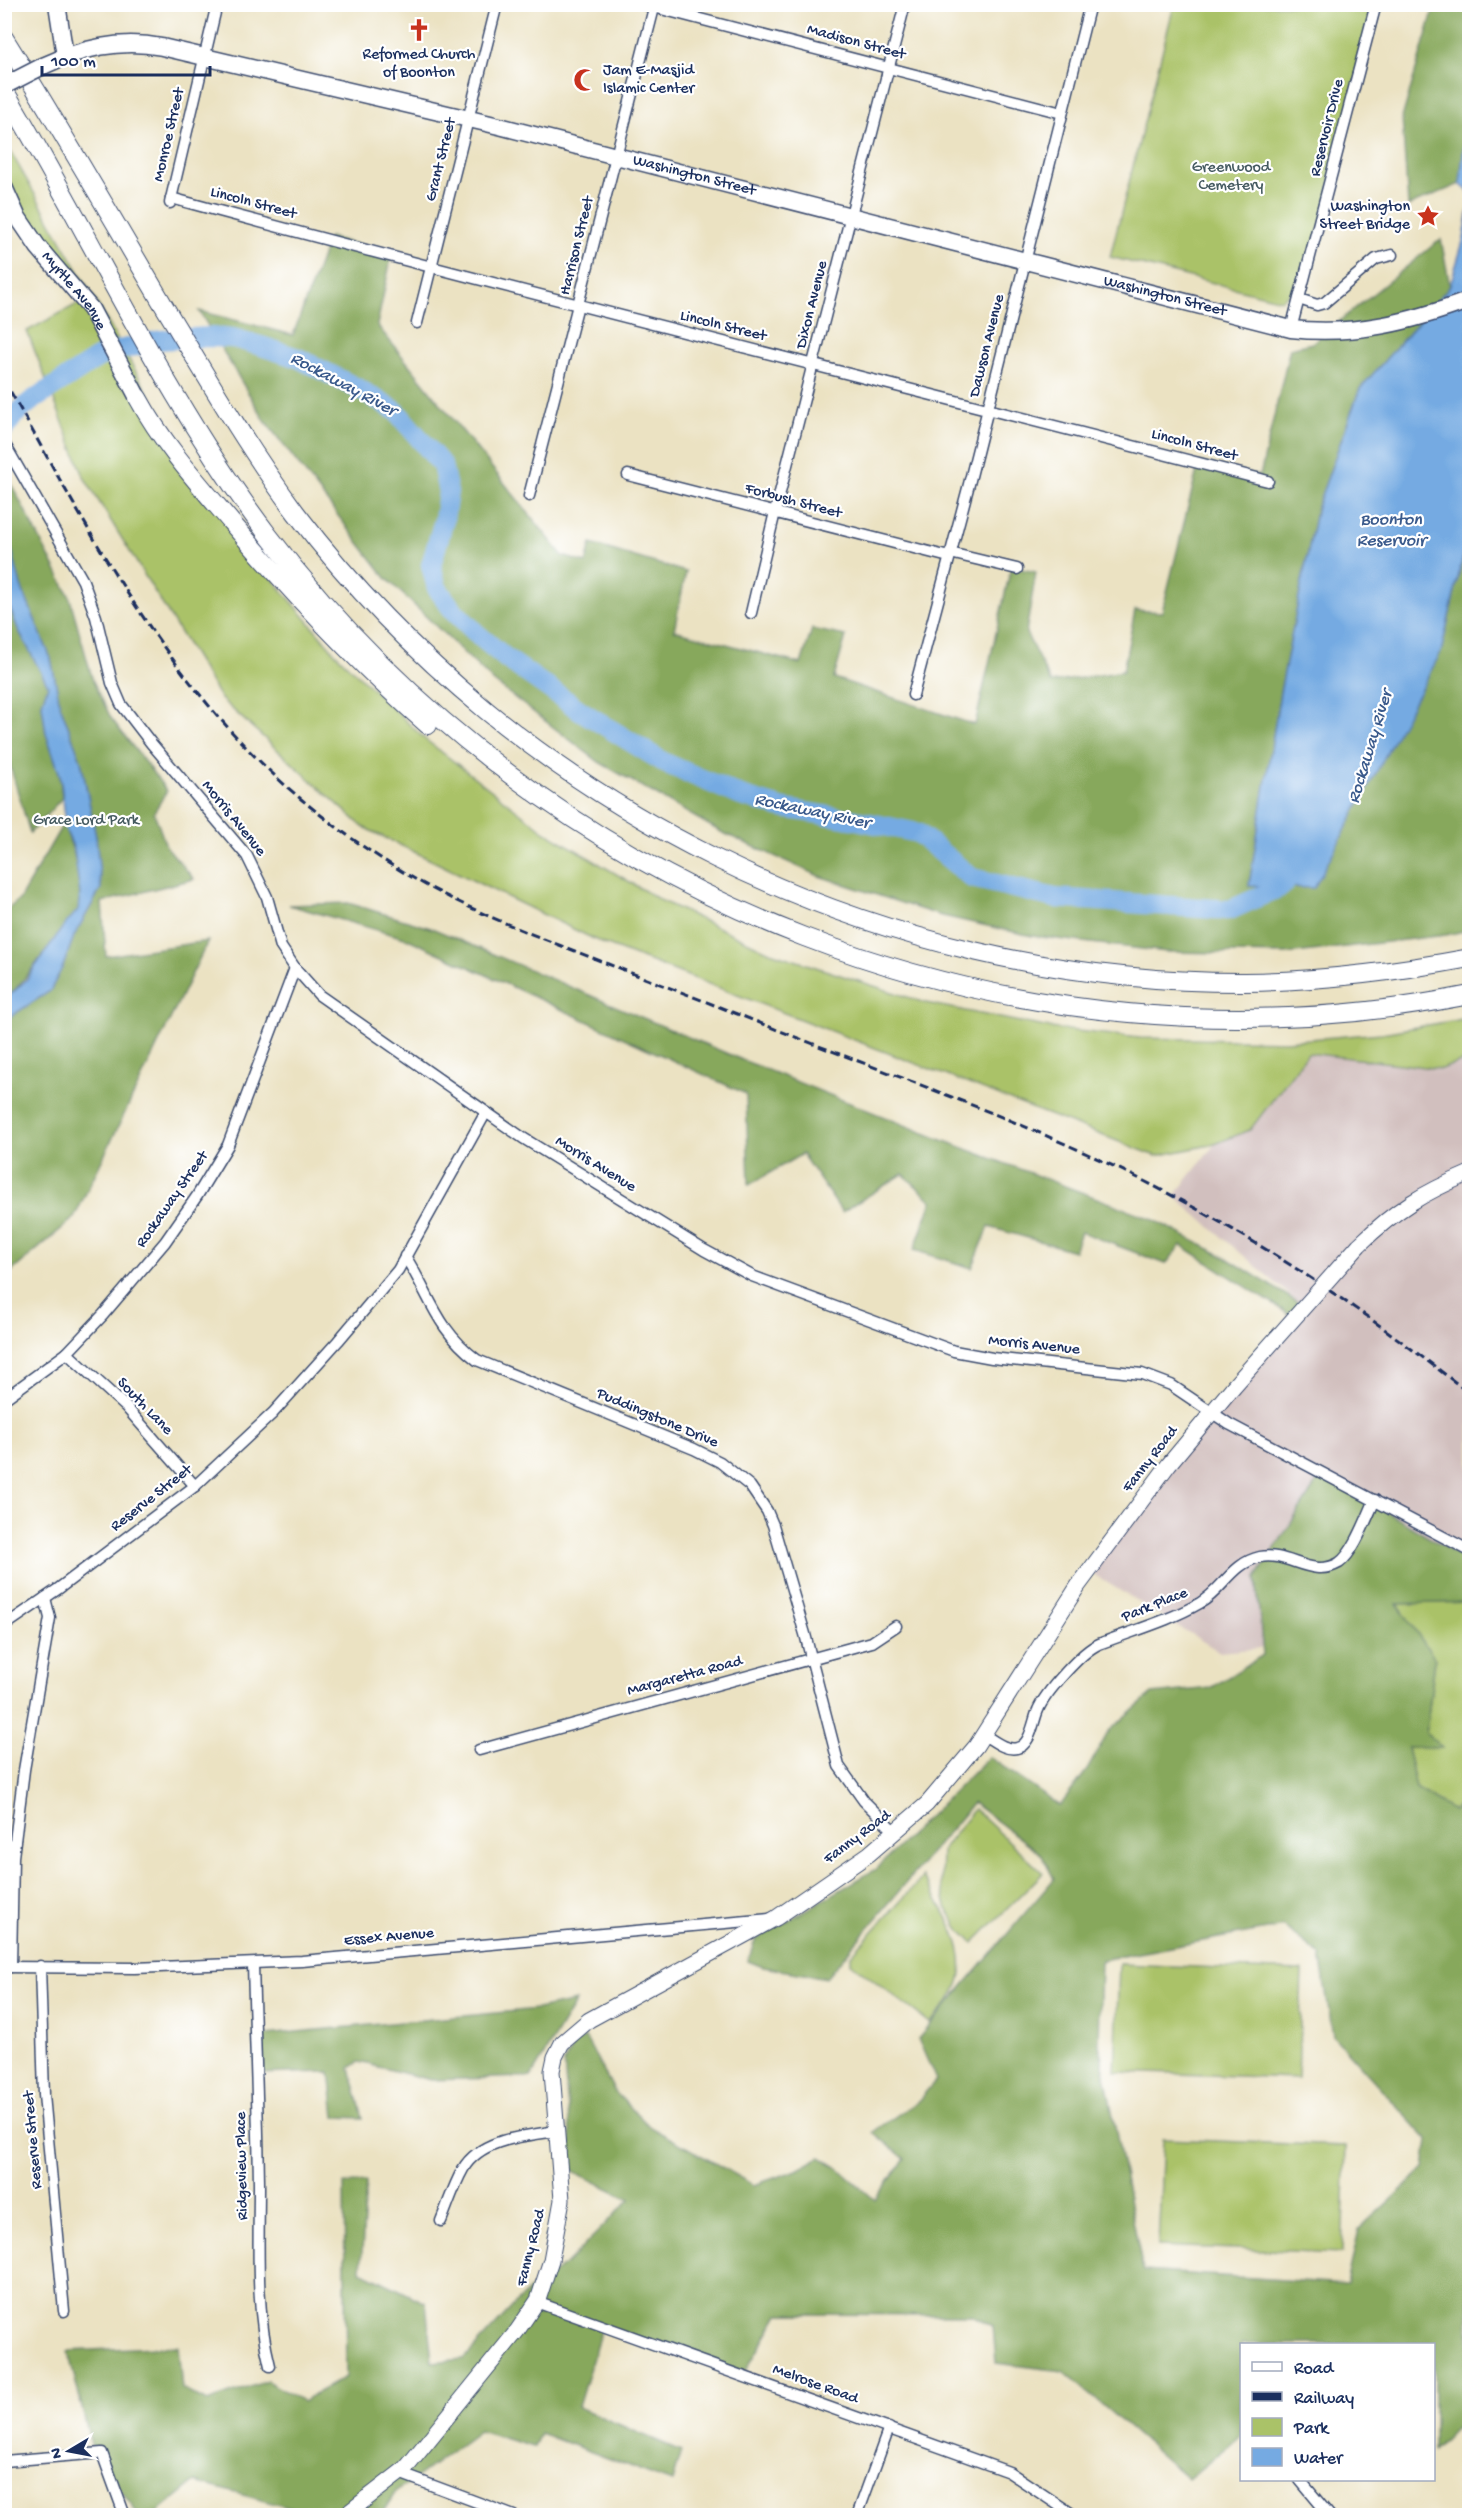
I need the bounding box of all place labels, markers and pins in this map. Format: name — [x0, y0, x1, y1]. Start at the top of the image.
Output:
church icon: Reformed Church of Boonton — [406, 17, 432, 43]
place label: Reformed Church of Boonton — [363, 46, 476, 83]
place label: Jam E-Masjid Islamic Center — [603, 62, 696, 99]
mosque icon: Jam E-Masjid Islamic Center — [572, 67, 598, 93]
place label: Washington Street Bridge — [1320, 198, 1411, 235]
place icon: Washington Street Bridge — [1415, 203, 1441, 229]

